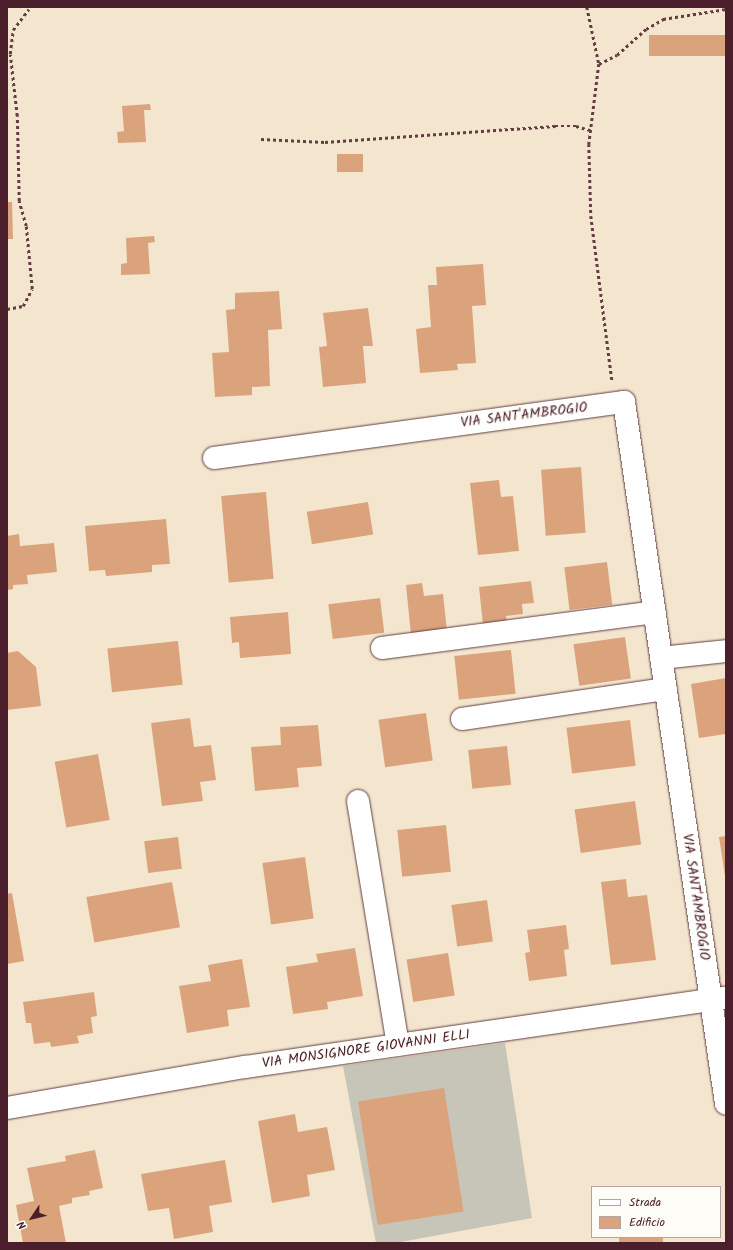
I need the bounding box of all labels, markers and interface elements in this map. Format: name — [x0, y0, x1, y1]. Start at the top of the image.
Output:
street label: VIA SANT'AMBROGIO — [460, 399, 588, 431]
street label: VIA SANT'AMBROGIO — [679, 833, 713, 961]
street label: VIA MONSIGNORE GIOVANNI ELLI — [261, 1026, 471, 1072]
legend — [591, 1186, 721, 1238]
text: Strada — [629, 1193, 661, 1212]
north arrow — [12, 1198, 52, 1238]
text: Edificio — [629, 1213, 665, 1232]
text: N — [13, 1217, 32, 1233]

